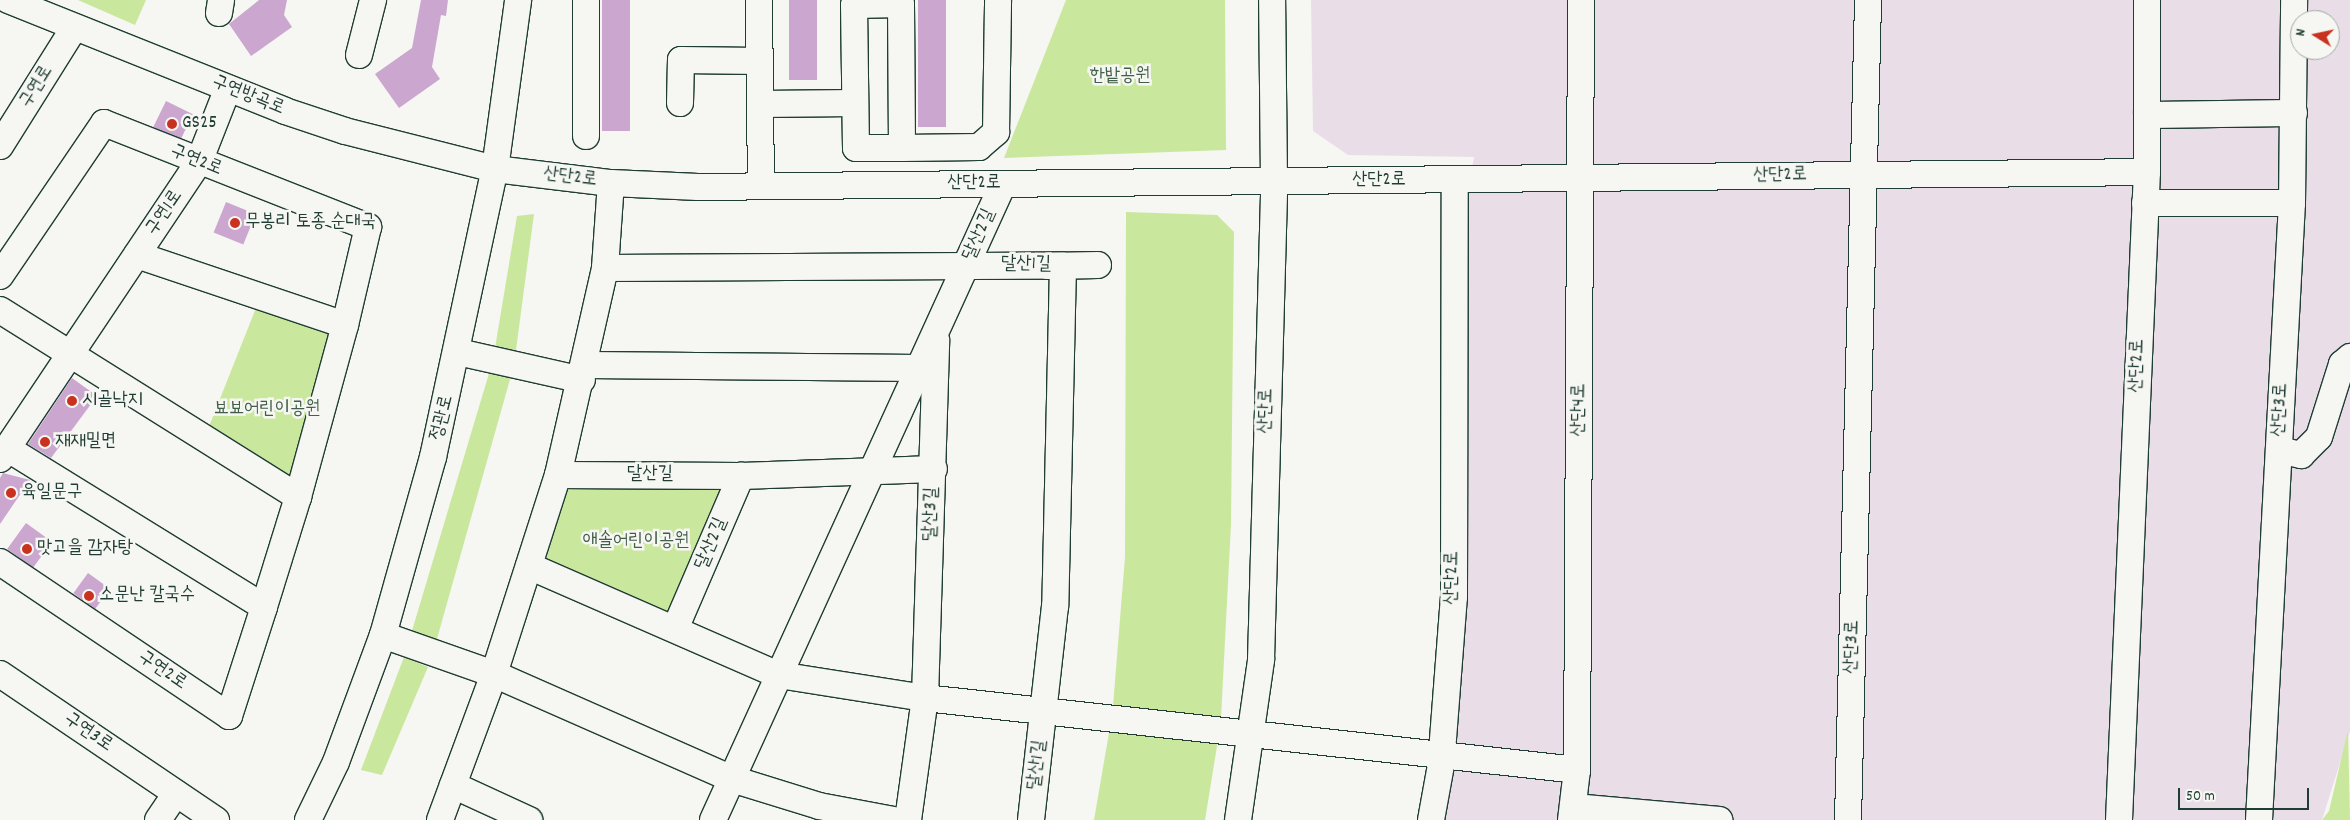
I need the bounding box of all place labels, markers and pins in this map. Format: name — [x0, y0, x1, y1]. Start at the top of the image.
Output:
place label: GS25 — [182, 113, 217, 135]
marker: GS25 — [166, 118, 178, 130]
place label: 무봉리 토종 순대국 — [245, 212, 376, 234]
marker: 무봉리 토종 순대국 — [229, 217, 241, 229]
place label: 시골낙지 — [82, 390, 143, 412]
marker: 시골낙지 — [66, 395, 78, 407]
place label: 재재밀면 — [55, 431, 116, 453]
marker: 재재밀면 — [39, 436, 51, 448]
place label: 육일문구 — [21, 482, 82, 504]
marker: 육일문구 — [5, 487, 17, 499]
place label: 맛고을 감자탕 — [37, 538, 133, 560]
marker: 맛고을 감자탕 — [21, 543, 33, 555]
place label: 소문난 칼국수 — [99, 585, 195, 607]
marker: 소문난 칼국수 — [83, 590, 95, 602]

